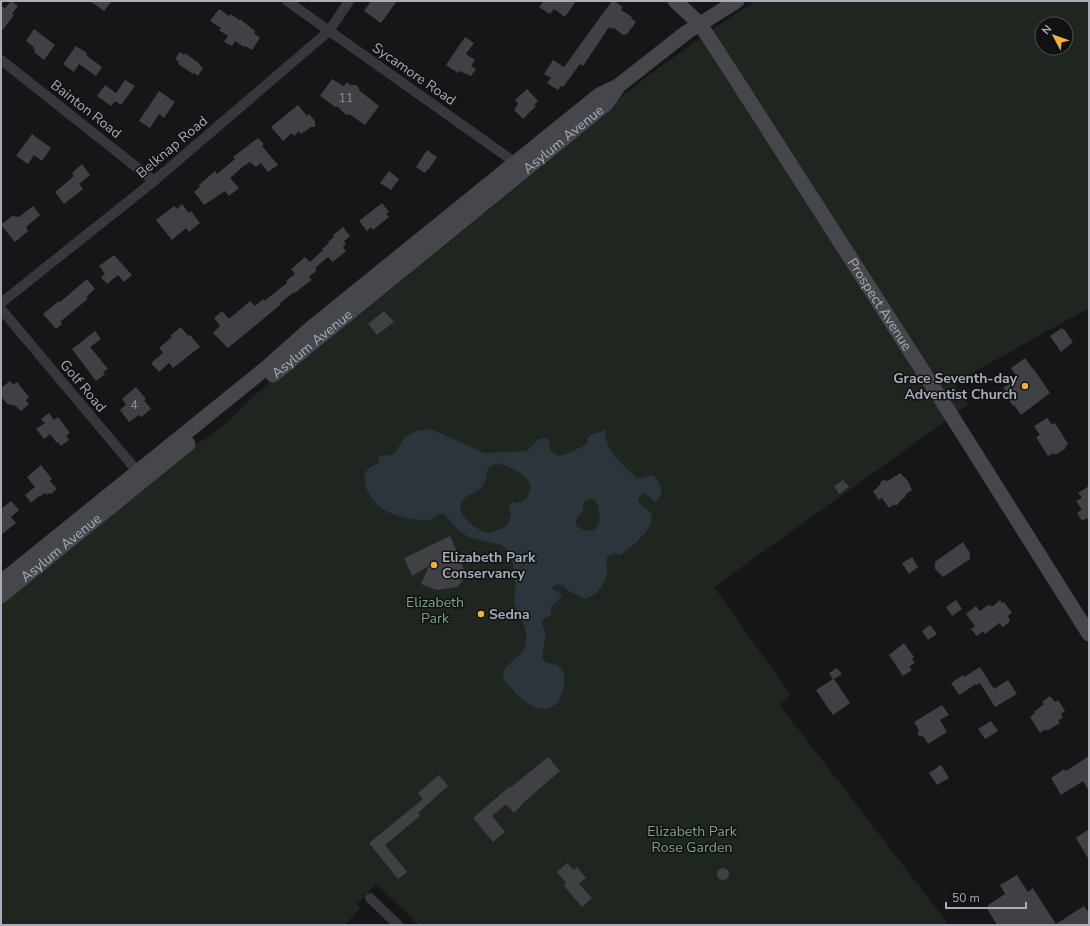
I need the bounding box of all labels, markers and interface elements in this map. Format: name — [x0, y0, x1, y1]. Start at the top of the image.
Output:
north arrow — [1034, 16, 1074, 56]
text: N — [1038, 22, 1055, 38]
street label: Sycamore Road — [369, 38, 459, 110]
street label: Bainton Road — [47, 75, 125, 143]
house number: 11 — [339, 90, 353, 106]
street label: Asylum Avenue — [519, 100, 608, 178]
street label: Belknap Road — [132, 112, 212, 182]
street label: Prospect Avenue — [843, 254, 917, 354]
street label: Asylum Avenue — [267, 305, 356, 382]
street label: Golf Road — [56, 356, 110, 416]
place label: Grace Seventh-day Adventist Church — [893, 369, 1018, 404]
marker: Grace Seventh-day Adventist Church — [1020, 381, 1030, 391]
house number: 4 — [130, 397, 138, 413]
street label: Asylum Avenue — [16, 509, 105, 586]
place label: Elizabeth Park Conservancy — [442, 548, 536, 583]
marker: Elizabeth Park Conservancy — [429, 560, 439, 570]
park label: Elizabeth Park — [406, 593, 464, 628]
place label: Sedna — [489, 605, 530, 624]
marker: Sedna — [476, 609, 486, 619]
park label: Elizabeth Park Rose Garden — [647, 822, 738, 857]
scale bar — [946, 884, 1026, 910]
text: 50 m — [952, 890, 980, 906]

